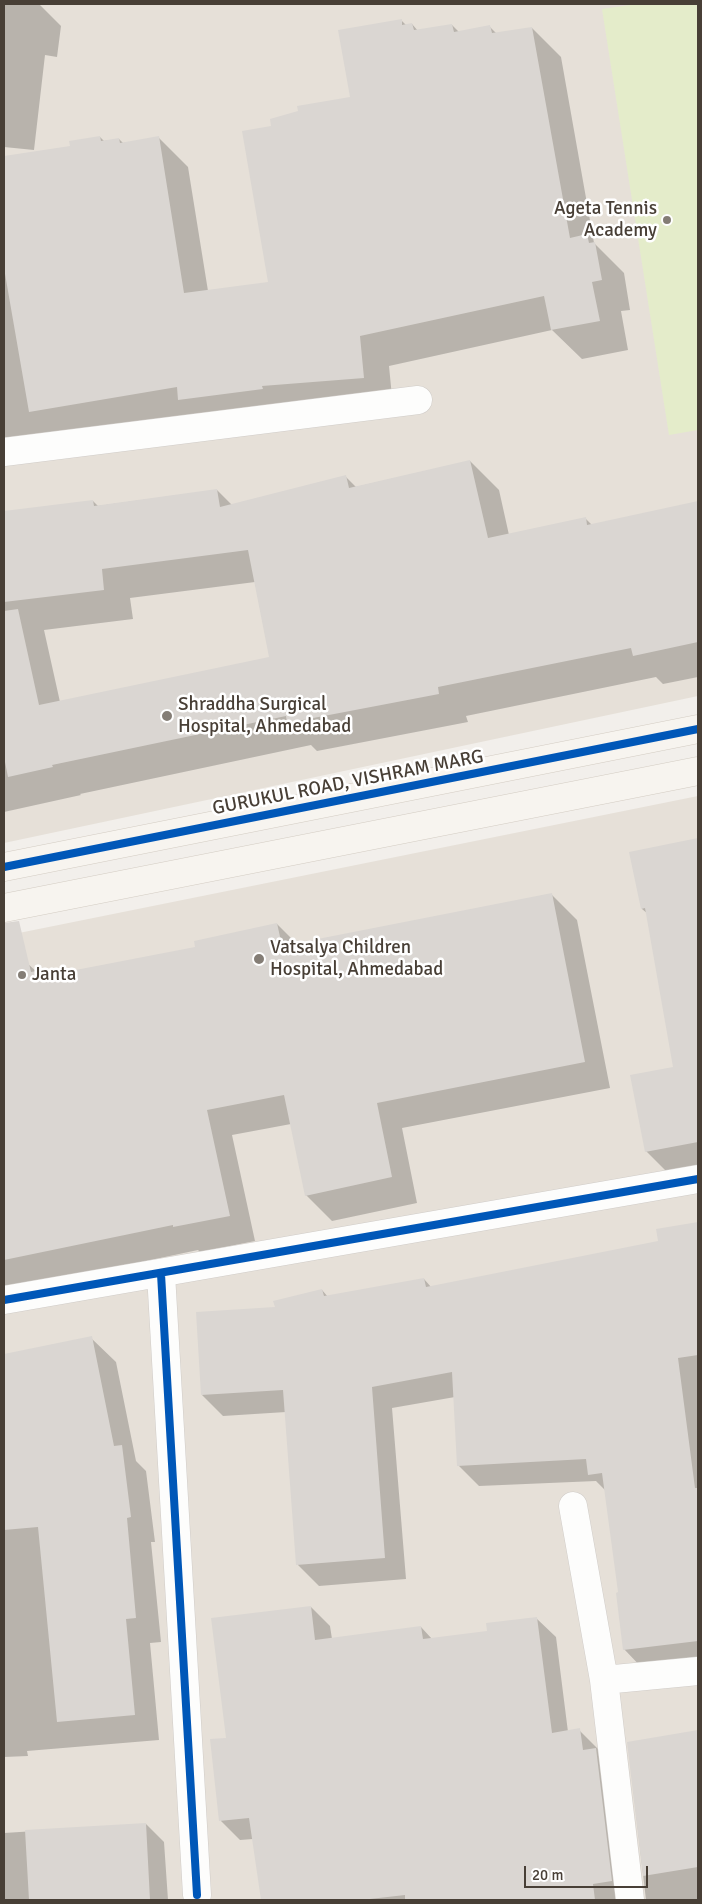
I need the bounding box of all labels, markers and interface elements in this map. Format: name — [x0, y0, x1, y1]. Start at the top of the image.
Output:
place label: Ageta Tennis Academy — [554, 198, 657, 242]
marker: Ageta Tennis Academy — [661, 214, 673, 226]
place label: Shraddha Surgical Hospital, Ahmedabad — [178, 694, 351, 738]
marker: Shraddha Surgical Hospital, Ahmedabad — [160, 709, 174, 723]
street label: GURUKUL ROAD, VISHRAM MARG — [211, 746, 485, 820]
place label: Vatsalya Children Hospital, Ahmedabad — [270, 937, 443, 981]
marker: Vatsalya Children Hospital, Ahmedabad — [252, 952, 266, 966]
place label: Janta — [32, 964, 76, 986]
marker: Janta — [16, 969, 28, 981]
scale bar — [527, 1856, 651, 1888]
text: 20 m — [532, 1866, 563, 1884]

